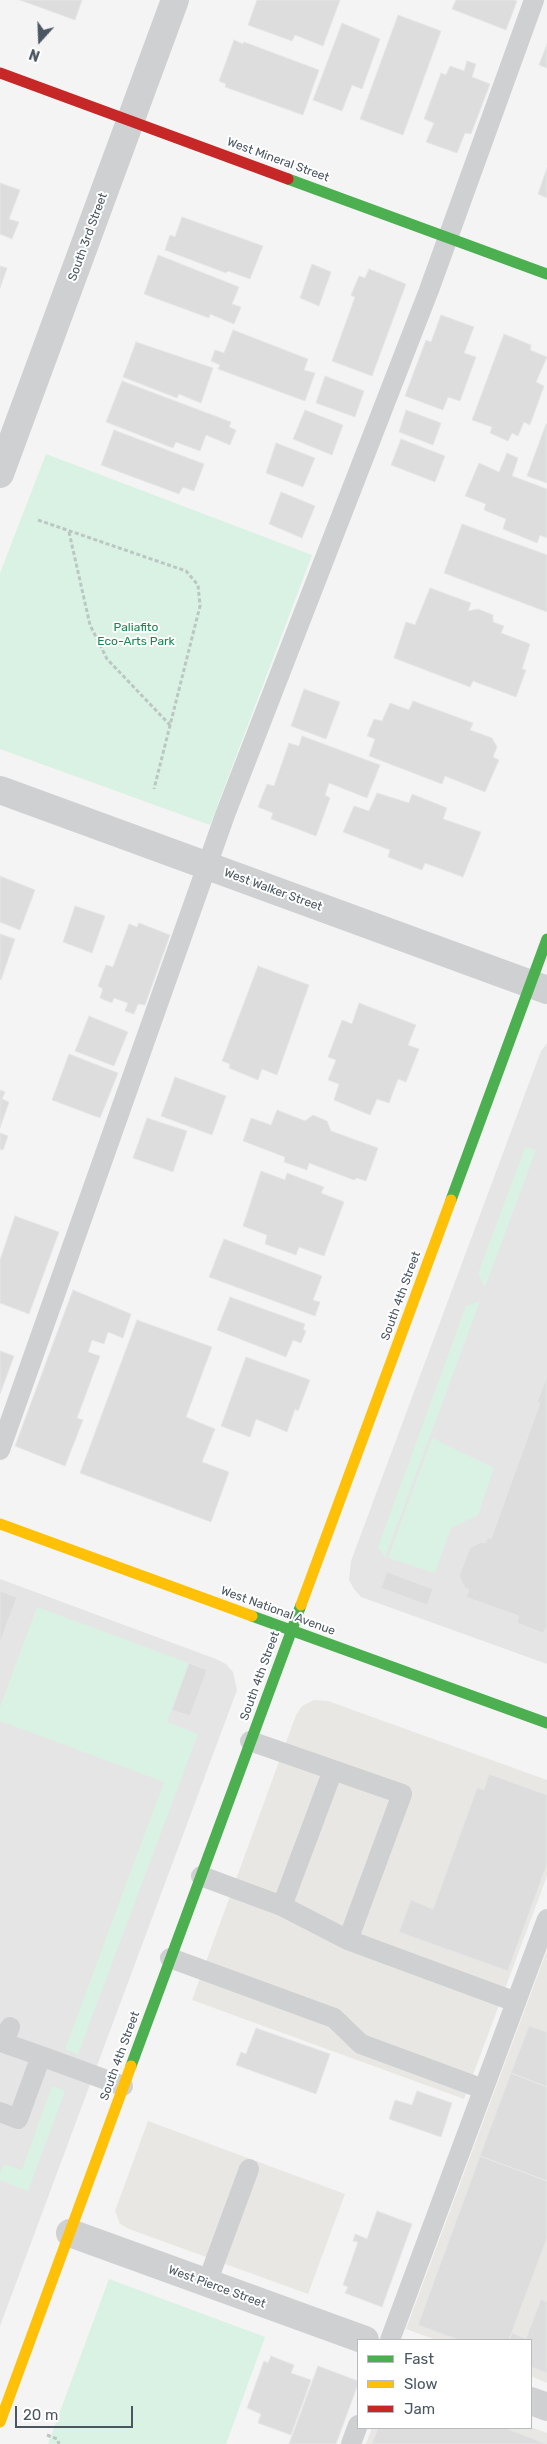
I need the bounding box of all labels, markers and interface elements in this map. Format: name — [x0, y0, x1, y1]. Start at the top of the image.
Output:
north arrow — [15, 15, 65, 65]
text: N — [27, 45, 42, 64]
street label: West Mineral Street — [225, 135, 331, 185]
street label: South 3rd Street — [65, 191, 111, 283]
park label: Paliafito Eco-Arts Park — [97, 621, 175, 649]
street label: West Walker Street — [222, 866, 324, 914]
street label: South 4th Street — [378, 1250, 424, 1342]
street label: West National Avenue — [219, 1584, 337, 1638]
street label: South 4th Street — [237, 1630, 283, 1722]
street label: South 4th Street — [97, 2010, 143, 2102]
street label: West Pierce Street — [166, 2263, 268, 2311]
legend — [357, 2339, 532, 2429]
text: Fast — [404, 2350, 434, 2368]
text: Slow — [404, 2375, 437, 2393]
scale bar — [18, 2396, 135, 2428]
text: Jam — [404, 2400, 435, 2418]
text: 20 m — [23, 2406, 58, 2424]

